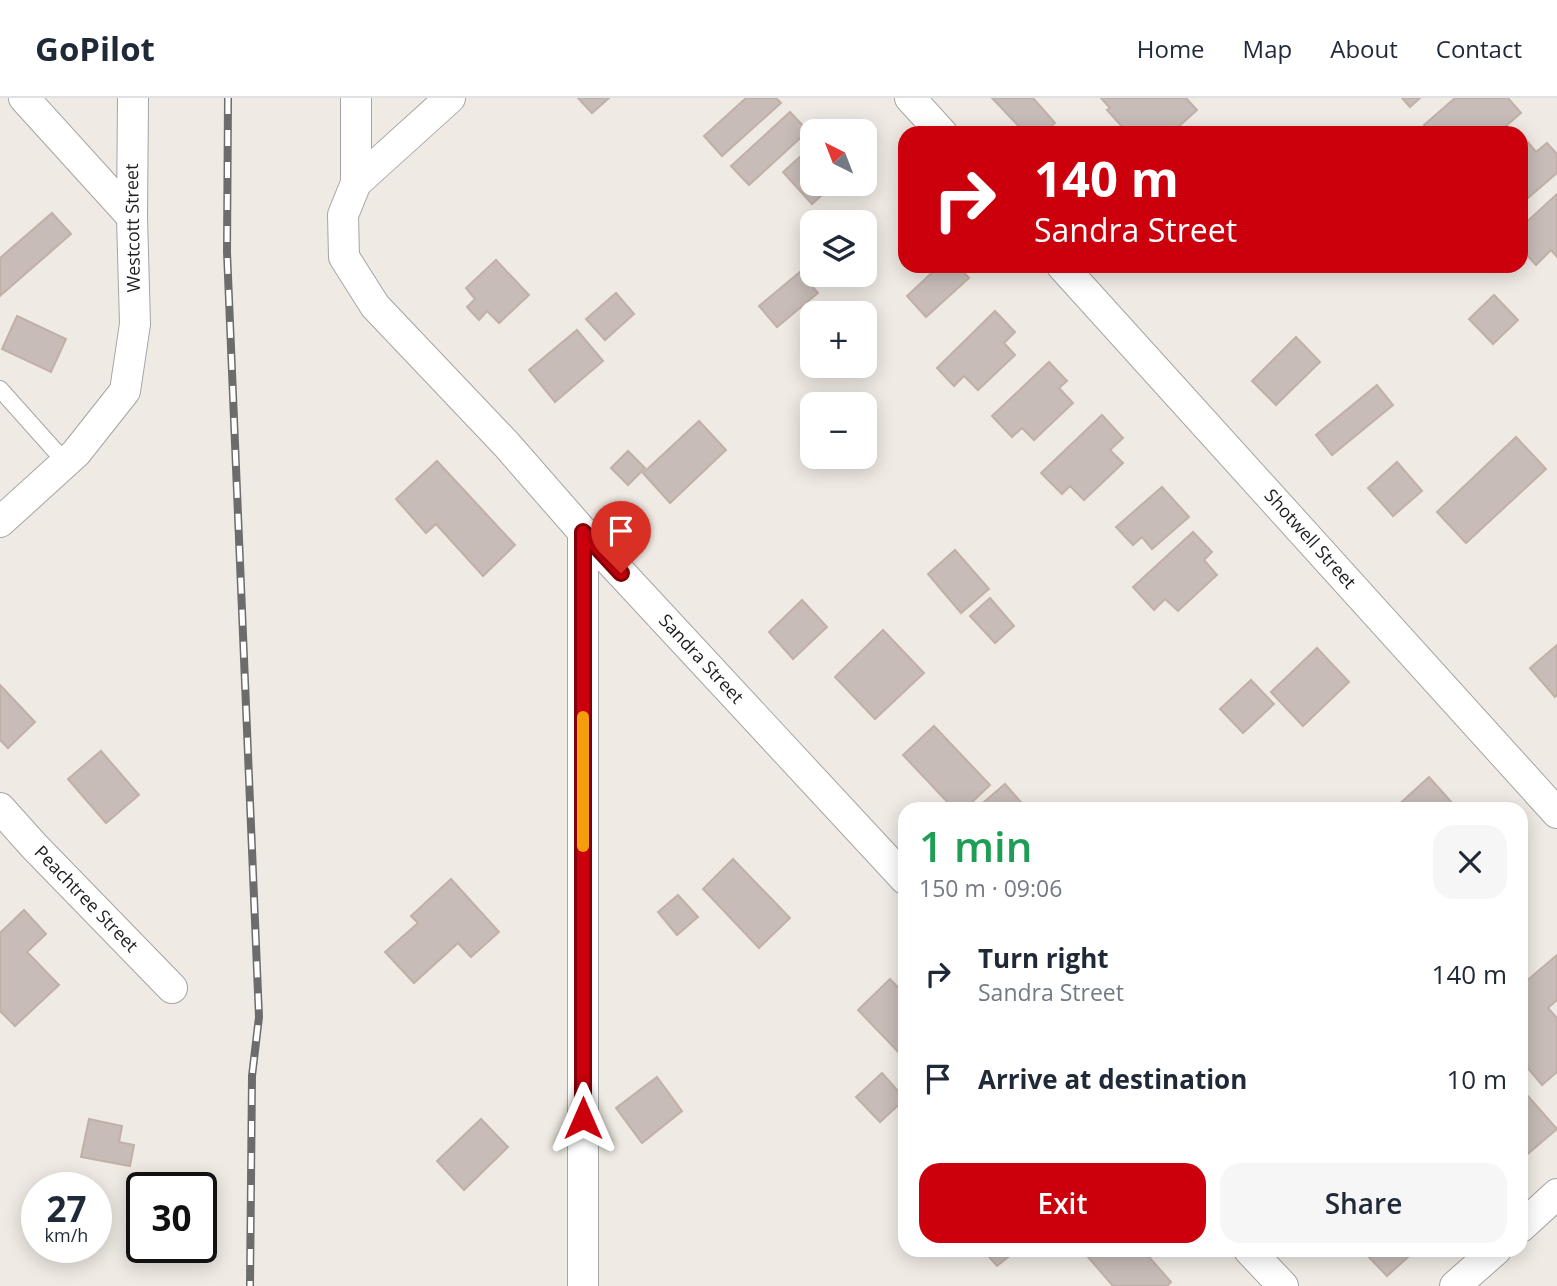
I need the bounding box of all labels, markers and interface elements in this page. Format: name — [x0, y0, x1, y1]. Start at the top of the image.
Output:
text: GoPilot — [35, 26, 155, 71]
text: Home — [1137, 32, 1205, 65]
text: Map — [1243, 32, 1292, 65]
text: About — [1330, 32, 1398, 65]
text: Contact — [1436, 32, 1522, 65]
north arrow — [800, 119, 877, 196]
map controls — [800, 119, 877, 469]
text: 140 m — [1034, 145, 1179, 211]
icon: right — [919, 154, 1010, 245]
street label: Westcott Street — [119, 163, 145, 293]
text: Sandra Street — [1034, 208, 1237, 251]
button: layers — [800, 210, 877, 287]
button: + — [800, 301, 877, 378]
button: − — [800, 392, 877, 469]
street label: Shotwell Street — [1260, 483, 1362, 593]
pin — [591, 501, 651, 573]
icon: arrive — [602, 512, 640, 550]
street label: Sandra Street — [654, 608, 749, 708]
text: 1 min — [919, 817, 1032, 874]
button: close — [1433, 825, 1507, 899]
street label: Peachtree Street — [30, 840, 144, 957]
text: 150 m · 09:06 — [919, 872, 1062, 904]
text: Turn right — [978, 940, 1109, 976]
icon: right — [919, 955, 957, 993]
text: 140 m — [1432, 956, 1507, 992]
text: Sandra Street — [978, 976, 1124, 1008]
icon: arrive — [919, 1060, 957, 1098]
text: Arrive at destination — [978, 1061, 1247, 1097]
text: 10 m — [1446, 1061, 1507, 1097]
position arrow — [546, 1081, 620, 1155]
button: Exit — [919, 1163, 1206, 1243]
button: Share — [1220, 1163, 1507, 1243]
speed limit sign: 30 — [126, 1172, 217, 1263]
text: 27 — [46, 1185, 87, 1232]
text: km/h — [45, 1223, 88, 1247]

